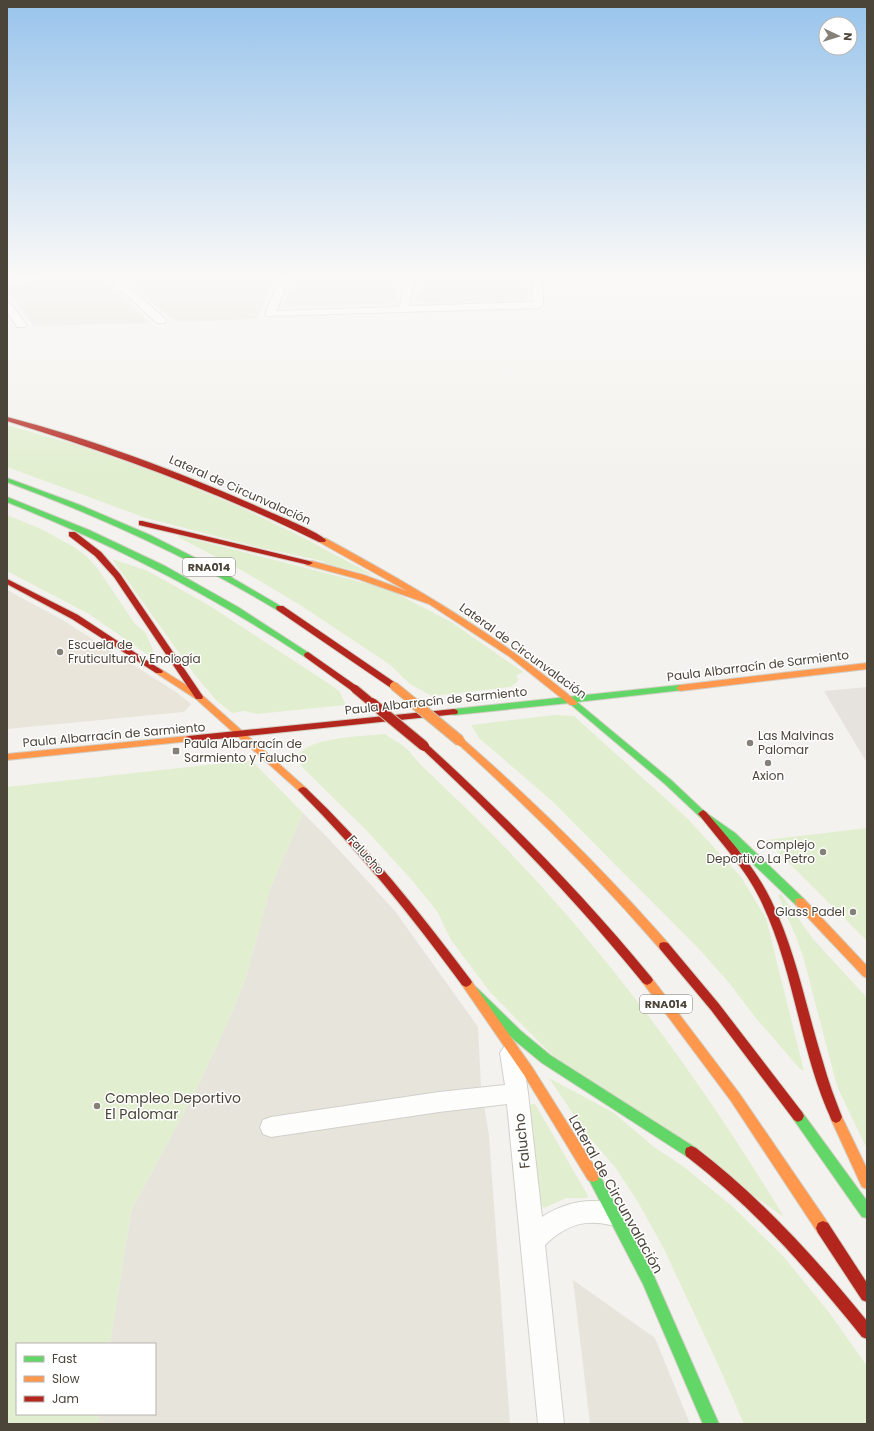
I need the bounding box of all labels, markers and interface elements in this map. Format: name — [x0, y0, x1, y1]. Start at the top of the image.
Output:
north arrow — [818, 16, 858, 56]
text: N — [840, 32, 856, 41]
street label: Lateral de Circunvalación — [167, 451, 314, 529]
road number: RNA014 — [183, 558, 235, 576]
street label: Lateral de Circunvalación — [456, 599, 590, 703]
place label: Escuela de Fruticultura y Enología — [68, 636, 201, 667]
street label: Paula Albarracín de Sarmiento — [666, 646, 850, 685]
marker: Escuela de Fruticultura y Enología — [55, 647, 65, 657]
street label: Paula Albarracín de Sarmiento — [344, 682, 528, 719]
street label: Paula Albarracín de Sarmiento — [22, 718, 206, 751]
place label: Las Malvinas Palomar — [758, 727, 834, 758]
place label: Paula Albarracín de Sarmiento y Falucho — [184, 735, 307, 766]
marker: Las Malvinas Palomar — [745, 738, 755, 748]
marker: Paula Albarracín de Sarmiento y Falucho — [171, 746, 181, 756]
marker: Axion — [763, 758, 773, 768]
place label: Axion — [752, 767, 784, 784]
street label: Falucho — [344, 831, 389, 878]
place label: Complejo Deportivo La Petro — [706, 836, 815, 867]
marker: Complejo Deportivo La Petro — [818, 847, 828, 857]
place label: Glass Padel — [775, 903, 845, 920]
marker: Glass Padel — [848, 907, 858, 917]
road number: RNA014 — [640, 995, 692, 1013]
place label: Compleo Deportivo El Palomar — [105, 1088, 241, 1124]
marker: Compleo Deportivo El Palomar — [92, 1101, 102, 1111]
street label: Lateral de Circunvalación — [564, 1111, 668, 1277]
street label: Falucho — [509, 1112, 535, 1170]
legend — [16, 1343, 156, 1415]
text: Fast — [52, 1350, 77, 1367]
text: Slow — [52, 1370, 80, 1387]
text: Jam — [52, 1390, 79, 1407]

